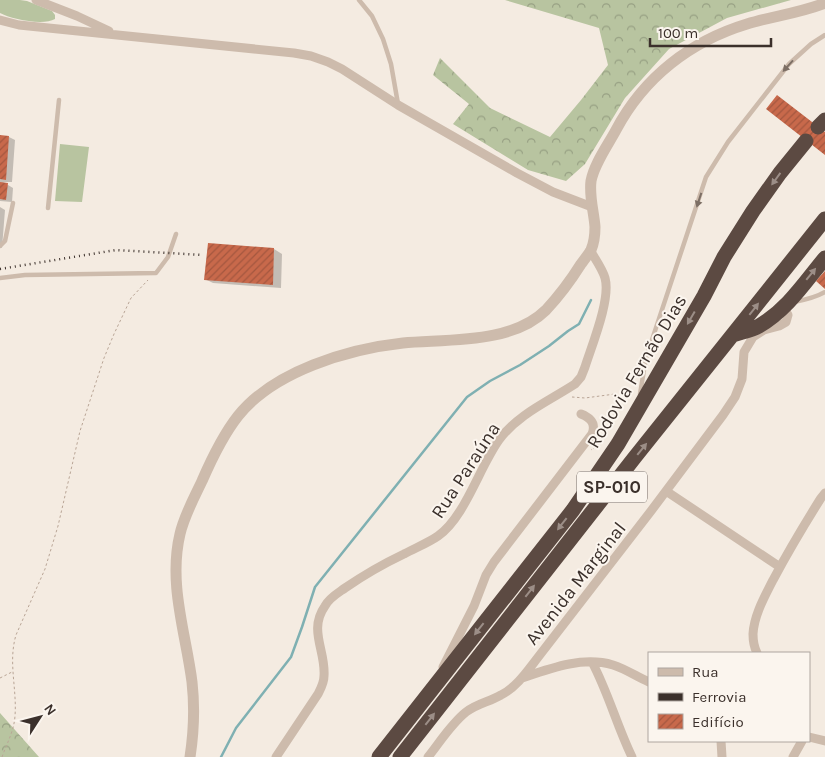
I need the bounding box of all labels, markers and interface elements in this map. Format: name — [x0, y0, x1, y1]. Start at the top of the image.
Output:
scale bar — [650, 15, 771, 47]
text: 100 m — [658, 24, 698, 42]
one-way arrow — [782, 60, 794, 72]
one-way arrow — [771, 172, 781, 186]
one-way arrow — [694, 193, 702, 208]
one-way arrow — [806, 268, 817, 281]
street label: Rodovia Fernão Dias — [582, 291, 691, 452]
one-way arrow — [749, 302, 759, 316]
one-way arrow — [687, 311, 696, 324]
street label: Rua Paraúna — [427, 418, 505, 523]
one-way arrow — [636, 443, 647, 456]
road number: SP-010 — [577, 472, 647, 502]
street label: Avenida Marginal — [521, 518, 631, 649]
one-way arrow — [556, 518, 567, 531]
one-way arrow — [525, 585, 536, 598]
one-way arrow — [473, 622, 484, 635]
legend — [648, 652, 810, 742]
text: Rua — [692, 663, 719, 681]
text: Ferrovia — [692, 688, 746, 706]
north arrow — [15, 692, 65, 742]
text: N — [40, 701, 60, 719]
one-way arrow — [424, 713, 435, 726]
text: Edifício — [692, 713, 744, 731]

